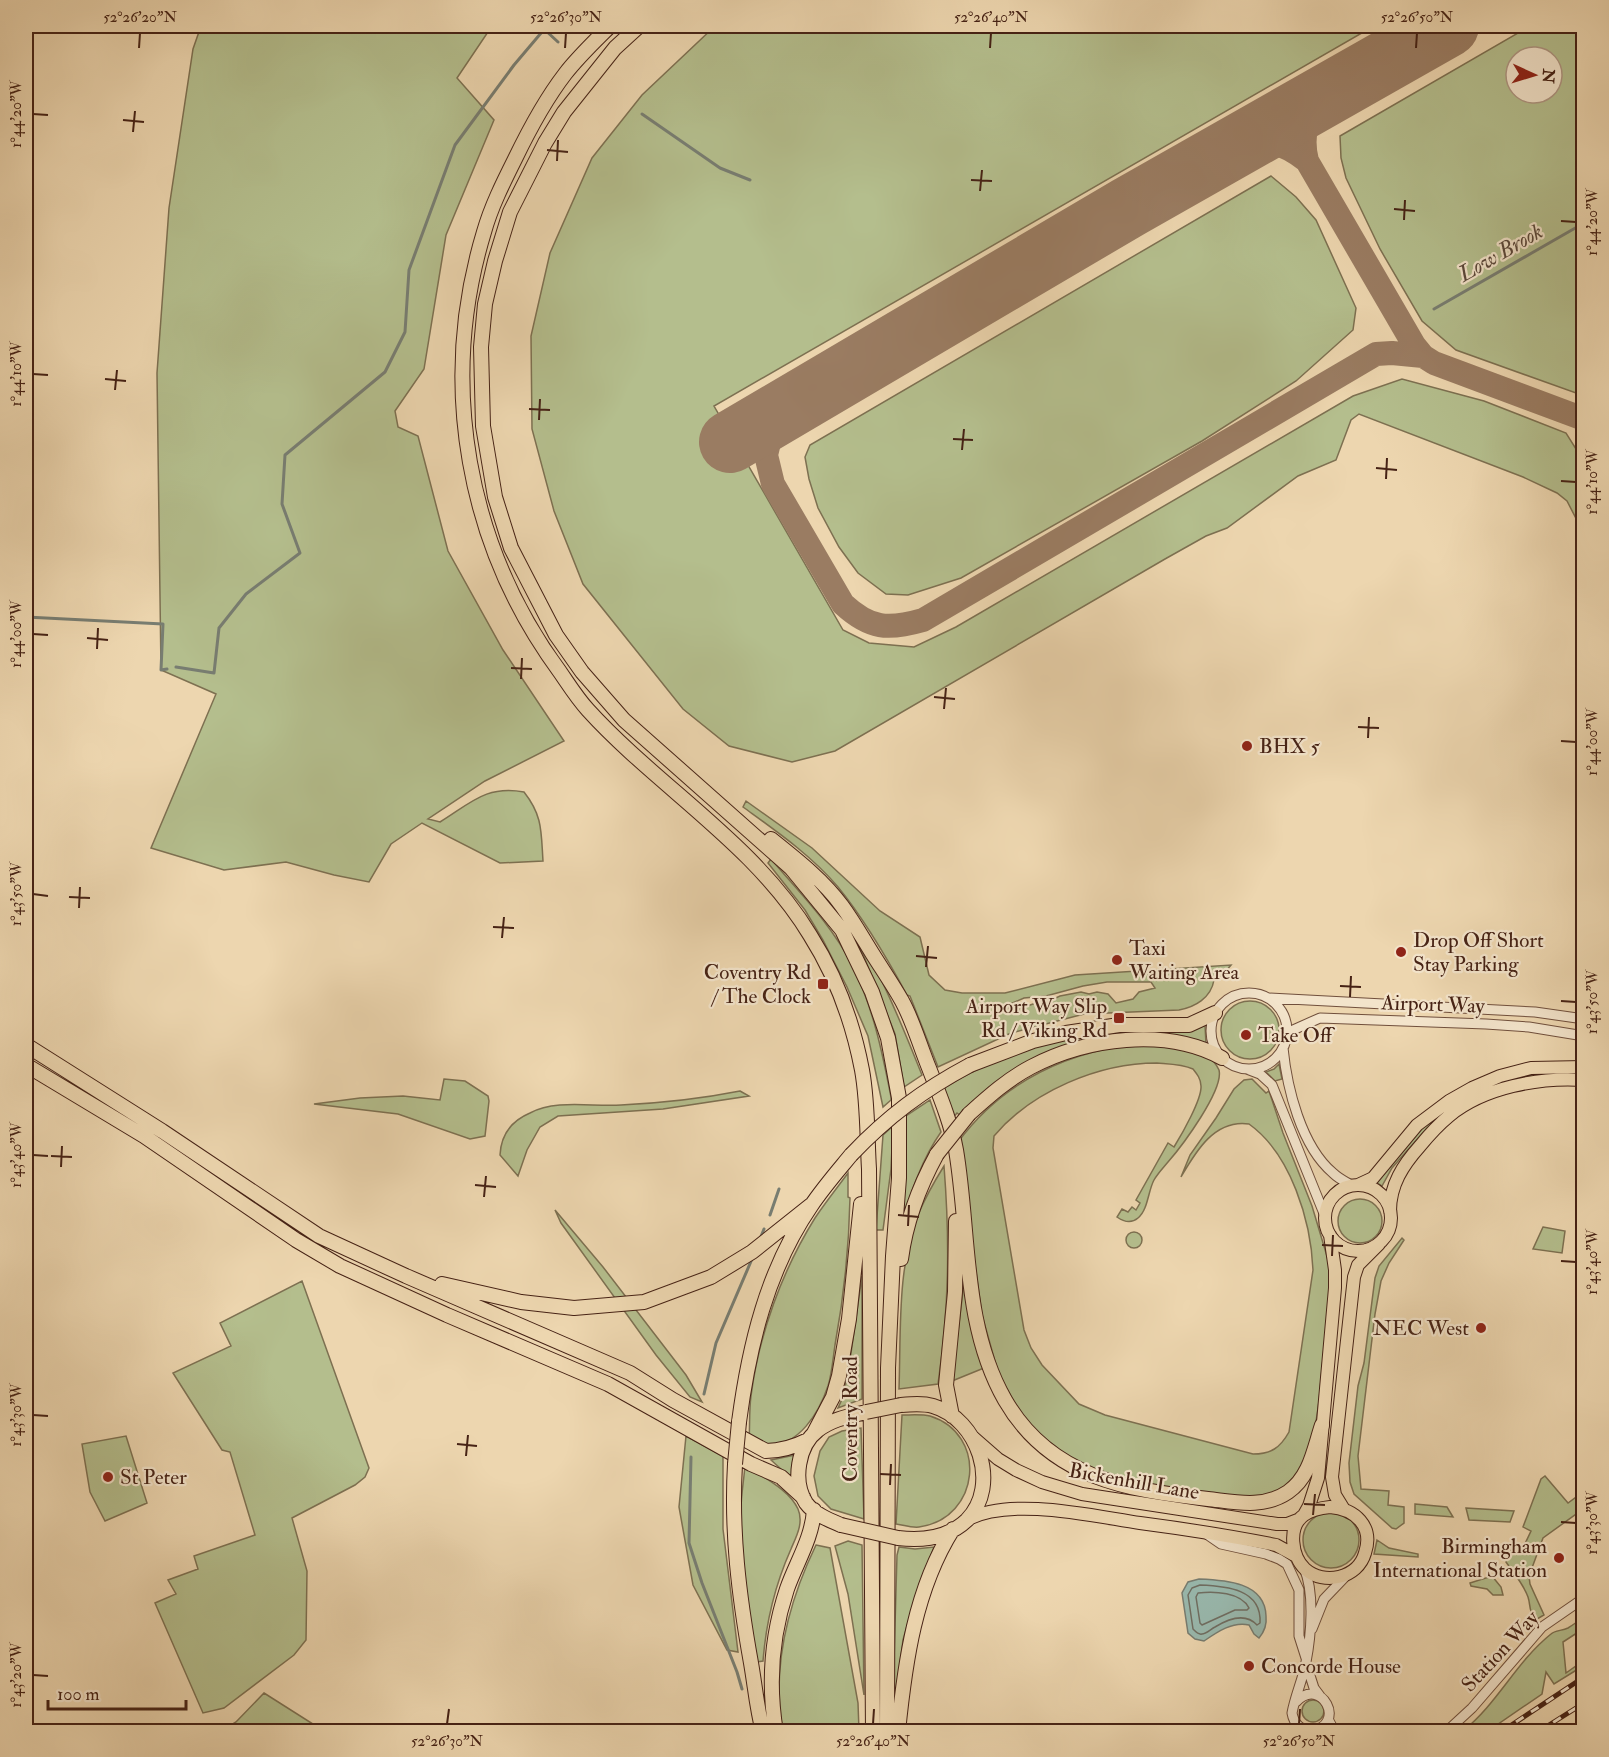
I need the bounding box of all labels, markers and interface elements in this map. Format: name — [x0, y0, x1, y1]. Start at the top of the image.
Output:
text: 52°26'20"N — [103, 8, 177, 27]
text: 52°26'30"N — [530, 8, 602, 27]
text: 52°26'40"N — [954, 8, 1029, 27]
text: 52°26'50"N — [1381, 8, 1454, 27]
north arrow — [1504, 45, 1564, 105]
text: N — [1537, 67, 1559, 84]
text: 1°44'20"W — [7, 79, 26, 148]
text: 1°44'20"W — [1583, 187, 1602, 256]
water label: Low Brook — [1452, 217, 1548, 289]
text: 1°44'10"W — [7, 341, 26, 407]
text: 1°44'10"W — [1583, 449, 1602, 515]
text: 1°44'00"W — [7, 599, 26, 668]
text: 1°44'00"W — [1583, 707, 1602, 776]
place label: BHX 5 — [1259, 733, 1321, 760]
marker: BHX 5 — [1240, 739, 1254, 753]
text: 1°43'50"W — [7, 861, 26, 926]
place label: Drop Off Short Stay Parking — [1413, 927, 1544, 978]
place label: Taxi Waiting Area — [1128, 935, 1239, 986]
marker: Drop Off Short Stay Parking — [1394, 945, 1408, 959]
marker: Taxi Waiting Area — [1110, 953, 1124, 967]
place label: Coventry Rd / The Clock — [704, 959, 812, 1010]
text: 1°43'50"W — [1583, 969, 1602, 1034]
marker: Coventry Rd / The Clock — [816, 977, 830, 991]
street label: Airport Way — [1380, 989, 1486, 1020]
place label: Airport Way Slip Rd / Viking Rd — [965, 993, 1108, 1044]
marker: Airport Way Slip Rd / Viking Rd — [1112, 1011, 1126, 1025]
place label: Take Off — [1258, 1022, 1336, 1049]
marker: Take Off — [1239, 1028, 1253, 1042]
text: 1°43'40"W — [7, 1121, 26, 1188]
text: 1°43'40"W — [1583, 1228, 1602, 1295]
place label: NEC West — [1373, 1315, 1469, 1342]
marker: NEC West — [1474, 1321, 1488, 1335]
street label: Coventry Road — [837, 1355, 864, 1482]
text: 1°43'30"W — [7, 1382, 26, 1447]
street label: Bickenhill Lane — [1066, 1457, 1202, 1506]
place label: St Peter — [120, 1464, 187, 1491]
marker: St Peter — [101, 1470, 115, 1484]
text: 1°43'30"W — [1583, 1490, 1602, 1555]
place label: Birmingham International Station — [1373, 1533, 1547, 1584]
marker: Birmingham International Station — [1552, 1551, 1566, 1565]
street label: Station Way — [1456, 1604, 1546, 1698]
text: 1°43'20"W — [7, 1642, 26, 1708]
place label: Concorde House — [1261, 1653, 1401, 1680]
marker: Concorde House — [1242, 1659, 1256, 1673]
scale bar — [48, 1673, 186, 1711]
text: 100 m — [57, 1683, 100, 1706]
text: 52°26'30"N — [411, 1732, 483, 1751]
text: 52°26'40"N — [836, 1732, 911, 1751]
text: 52°26'50"N — [1263, 1732, 1336, 1751]

